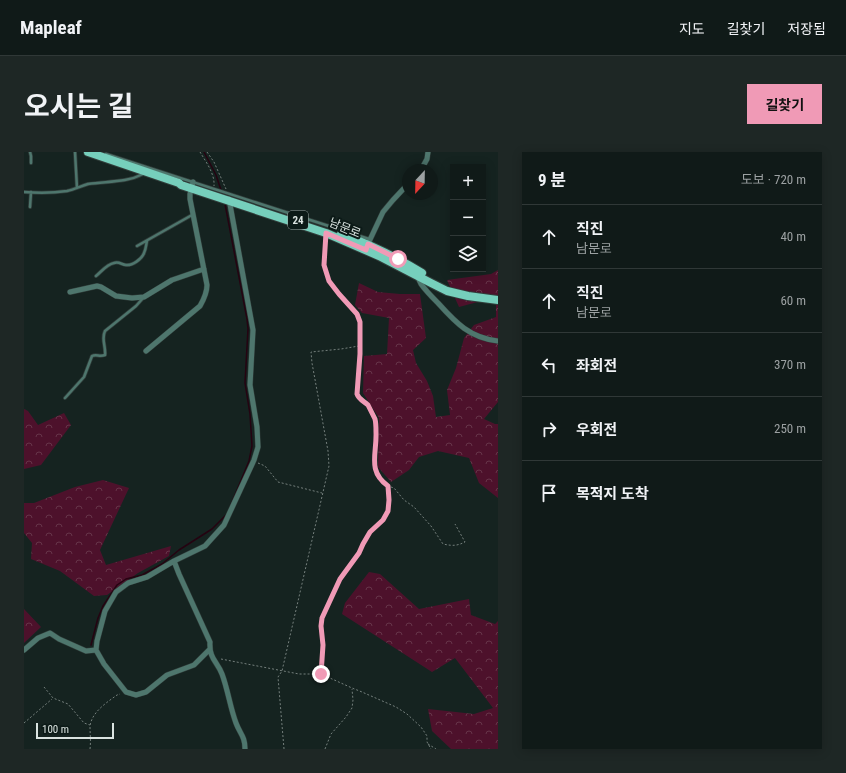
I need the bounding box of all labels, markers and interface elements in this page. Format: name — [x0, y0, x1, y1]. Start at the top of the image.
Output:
text: Mapleaf — [20, 16, 82, 39]
text: 지도 — [679, 21, 705, 37]
text: 길찾기 — [727, 21, 765, 37]
text: 저장됨 — [787, 21, 826, 37]
button: 길찾기 — [747, 84, 822, 124]
text: 오시는 길 — [24, 90, 134, 123]
north arrow — [402, 164, 438, 200]
map controls — [450, 164, 486, 272]
button: + — [450, 164, 486, 200]
text: 9 분 — [538, 170, 566, 190]
text: 도보 · 720 m — [741, 172, 806, 187]
button: − — [450, 200, 486, 236]
road number: 24 — [288, 211, 308, 229]
street label: 남문로 — [327, 215, 363, 241]
text: 직진 — [576, 220, 604, 238]
icon: ahead — [538, 226, 560, 248]
text: 40 m — [780, 229, 806, 244]
button: layers — [450, 236, 486, 272]
text: 남문로 — [576, 241, 612, 256]
route start — [389, 250, 407, 268]
text: 직진 — [576, 284, 604, 302]
icon: ahead — [538, 290, 560, 312]
text: 60 m — [780, 293, 806, 308]
text: 남문로 — [576, 305, 612, 320]
icon: left — [538, 354, 560, 376]
text: 좌회전 — [576, 357, 617, 375]
text: 370 m — [774, 357, 806, 372]
icon: right — [538, 418, 560, 440]
text: 우회전 — [576, 421, 617, 439]
text: 250 m — [774, 421, 806, 436]
icon: arrive — [538, 482, 560, 504]
text: 목적지 도착 — [576, 485, 648, 503]
route end — [312, 665, 330, 683]
scale bar — [36, 721, 114, 740]
text: 100 m — [42, 723, 69, 736]

